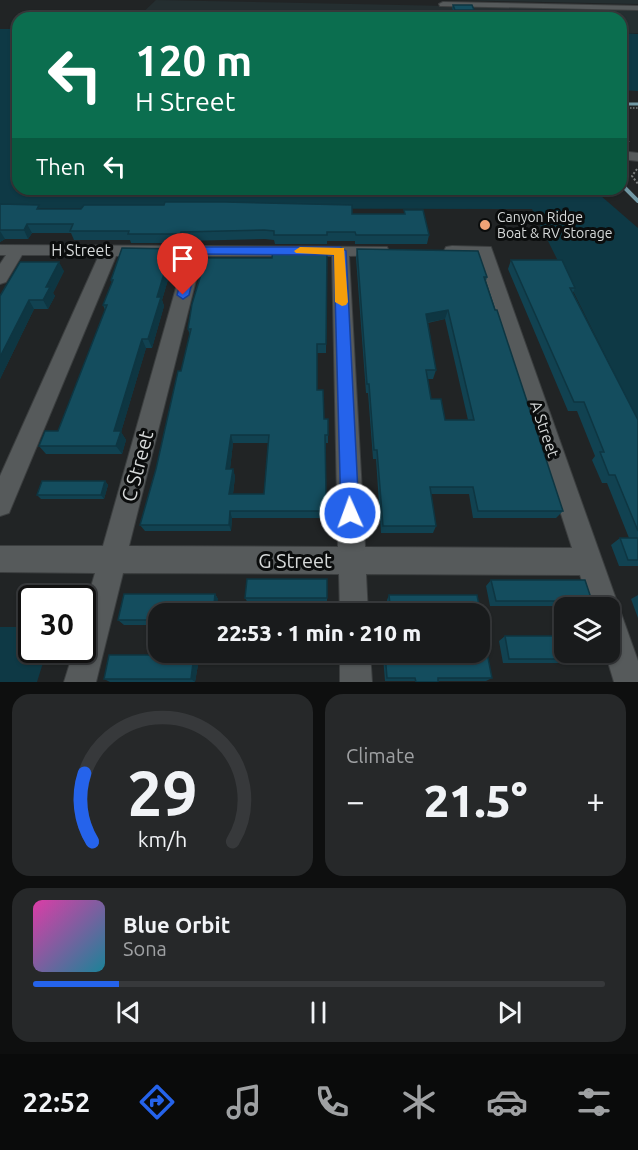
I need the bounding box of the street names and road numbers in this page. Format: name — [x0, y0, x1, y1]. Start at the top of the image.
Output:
street label: H Street — [51, 241, 111, 259]
street label: A Street — [527, 398, 563, 460]
street label: C Street — [116, 428, 158, 504]
street label: G Street — [258, 549, 332, 572]

